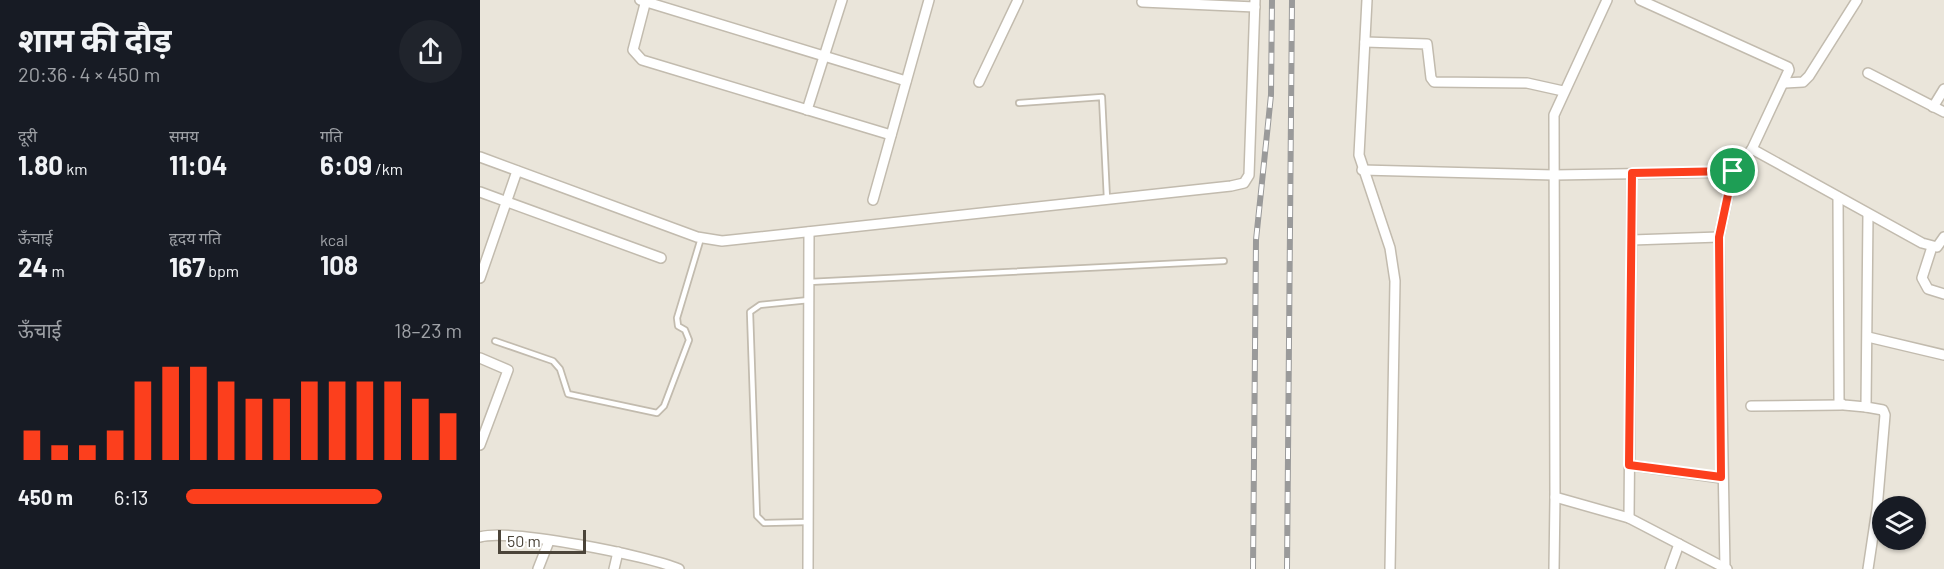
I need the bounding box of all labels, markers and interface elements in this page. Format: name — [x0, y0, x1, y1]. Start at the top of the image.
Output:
text: शाम की दौड़ — [18, 19, 172, 59]
button: share — [399, 20, 462, 83]
text: 20:36 · 4 × 450 m — [18, 62, 160, 86]
text: दूरी — [18, 126, 37, 145]
text: समय — [169, 126, 199, 145]
text: गति — [320, 126, 342, 145]
pin — [1707, 145, 1758, 196]
text: 1.80 — [18, 149, 63, 180]
text: 11:04 — [169, 149, 228, 180]
text: 6:09 — [320, 149, 372, 180]
icon: arrive — [1716, 154, 1749, 187]
text: km — [63, 159, 88, 178]
text: /km — [372, 159, 403, 178]
text: ऊँचाई — [18, 228, 53, 247]
text: हृदय गति — [169, 228, 221, 247]
text: kcal — [320, 230, 348, 249]
text: 108 — [320, 249, 358, 280]
text: 24 — [18, 251, 48, 282]
text: 167 — [169, 251, 205, 282]
text: m — [48, 261, 65, 280]
text: bpm — [205, 261, 239, 280]
text: ऊँचाई — [18, 318, 61, 342]
text: 18–23 m — [394, 318, 462, 342]
text: 450 m — [18, 485, 73, 509]
text: 6:13 — [114, 485, 148, 509]
map controls — [1872, 496, 1926, 550]
button: layers — [1872, 496, 1926, 550]
scale bar — [498, 527, 586, 554]
text: 50 m — [507, 531, 541, 550]

